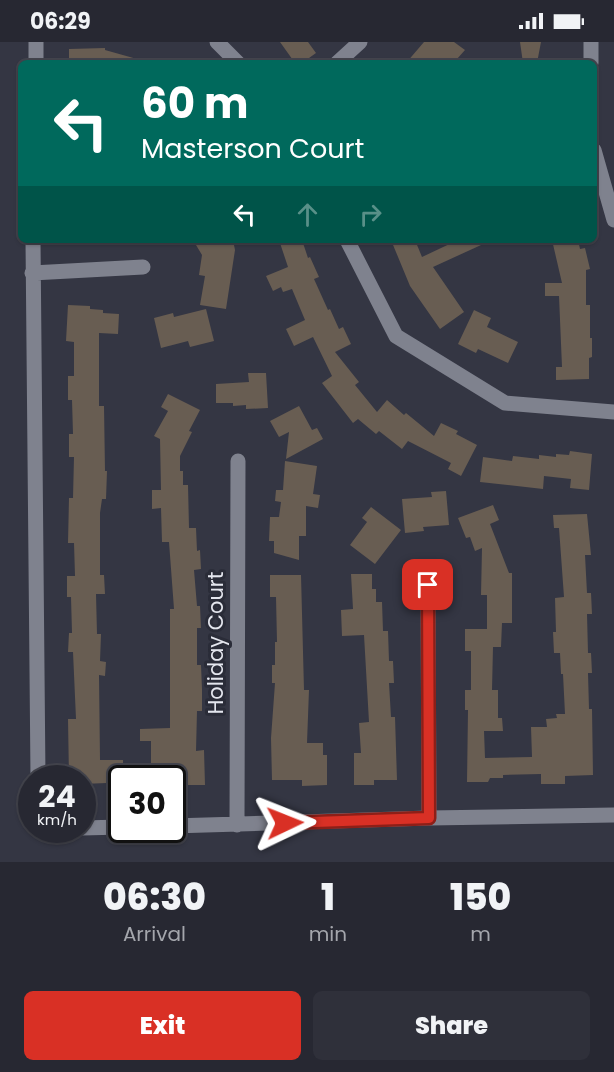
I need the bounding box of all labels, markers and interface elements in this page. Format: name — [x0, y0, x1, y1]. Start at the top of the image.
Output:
text: 06:29 — [30, 6, 91, 37]
text: 60 m — [141, 74, 249, 133]
icon: left — [42, 84, 120, 162]
text: Masterson Court — [141, 130, 364, 167]
icon: left — [228, 198, 261, 231]
icon: ahead — [291, 198, 324, 231]
icon: right — [354, 198, 387, 231]
pin — [402, 559, 453, 610]
icon: arrive — [411, 568, 444, 601]
street label: Holiday Court — [201, 572, 230, 714]
speed limit sign: 30 — [108, 765, 186, 843]
text: 24 — [38, 775, 76, 818]
position arrow — [253, 791, 317, 855]
text: km/h — [37, 809, 77, 830]
text: 06:30 — [103, 872, 206, 923]
text: 1 — [321, 872, 335, 923]
text: 150 — [450, 872, 511, 923]
text: Arrival — [123, 920, 186, 948]
text: min — [309, 920, 347, 948]
text: m — [470, 920, 491, 948]
button: Exit — [24, 991, 301, 1060]
button: Share — [313, 991, 590, 1060]

